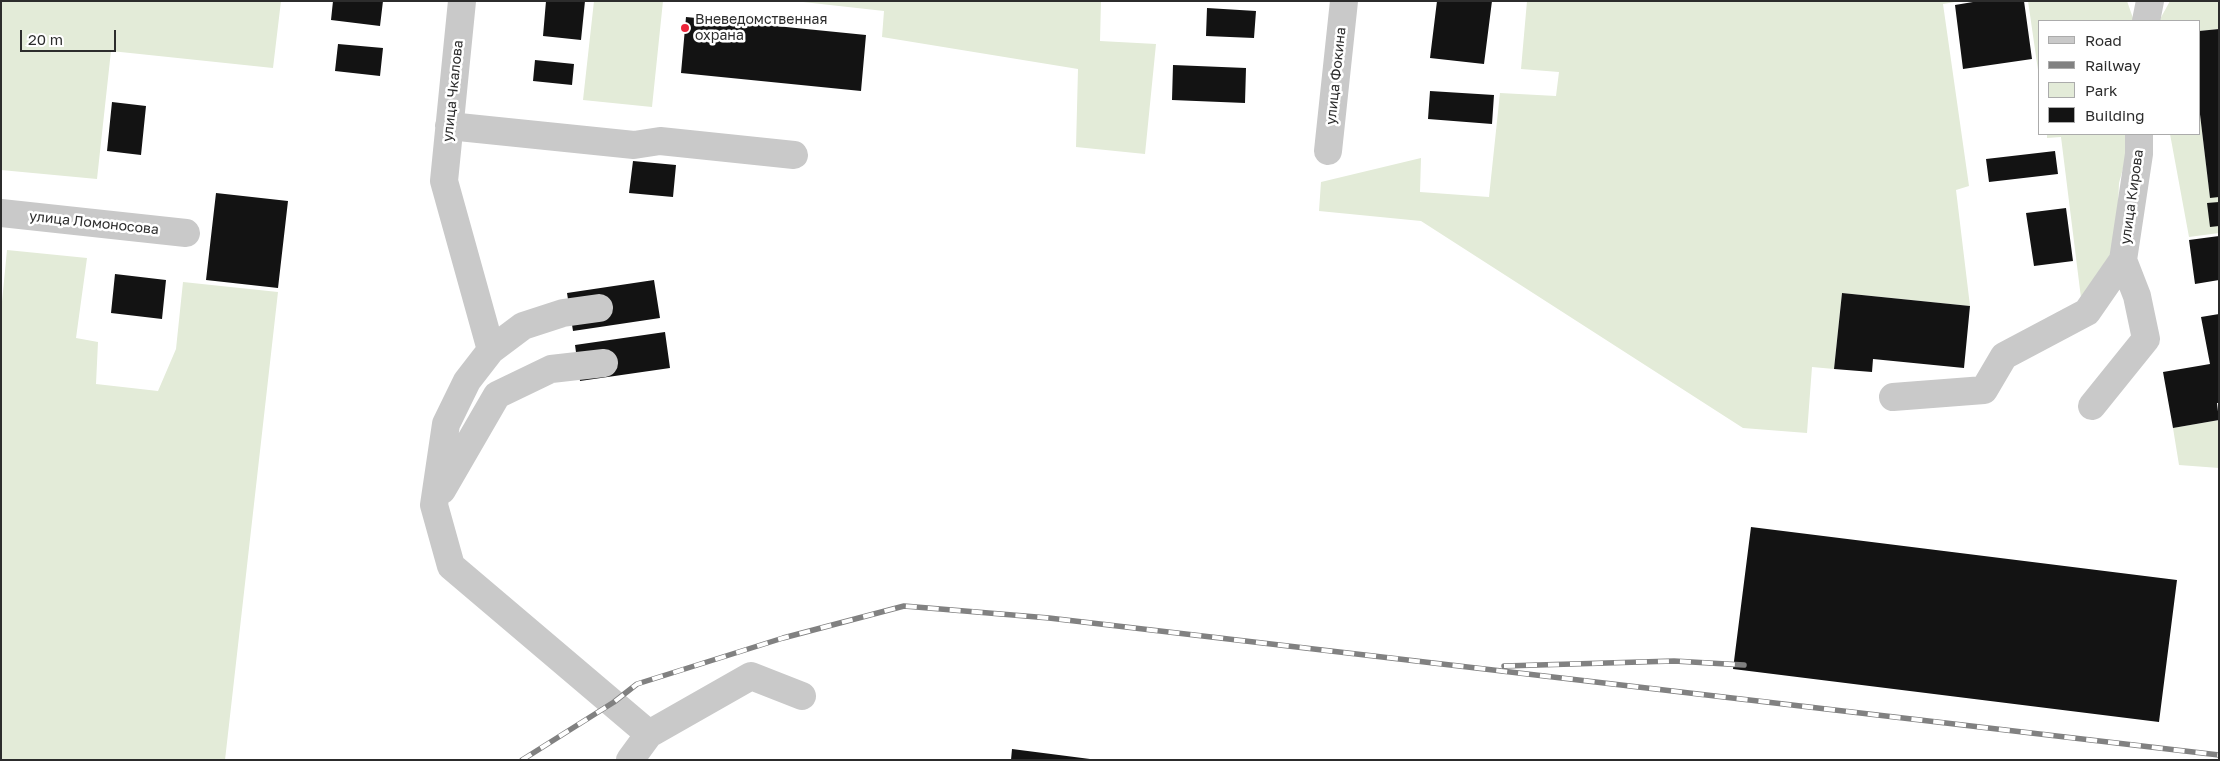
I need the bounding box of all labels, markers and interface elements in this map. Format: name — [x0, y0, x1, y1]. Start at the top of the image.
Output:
place label: Вневедомственная охрана — [695, 12, 827, 44]
scale bar — [22, 20, 119, 52]
legend — [2038, 20, 2200, 135]
marker: Вневедомственная охрана — [679, 22, 691, 34]
street label: улица Фокина — [1323, 26, 1349, 126]
text: 20 m — [28, 30, 63, 48]
text: Road — [2085, 31, 2122, 49]
street label: улица Чкалова — [439, 39, 467, 143]
text: Railway — [2085, 56, 2141, 74]
text: Park — [2085, 81, 2117, 99]
text: Building — [2085, 106, 2145, 124]
street label: улица Кирова — [2117, 148, 2147, 246]
street label: улица Ломоносова — [28, 208, 160, 238]

